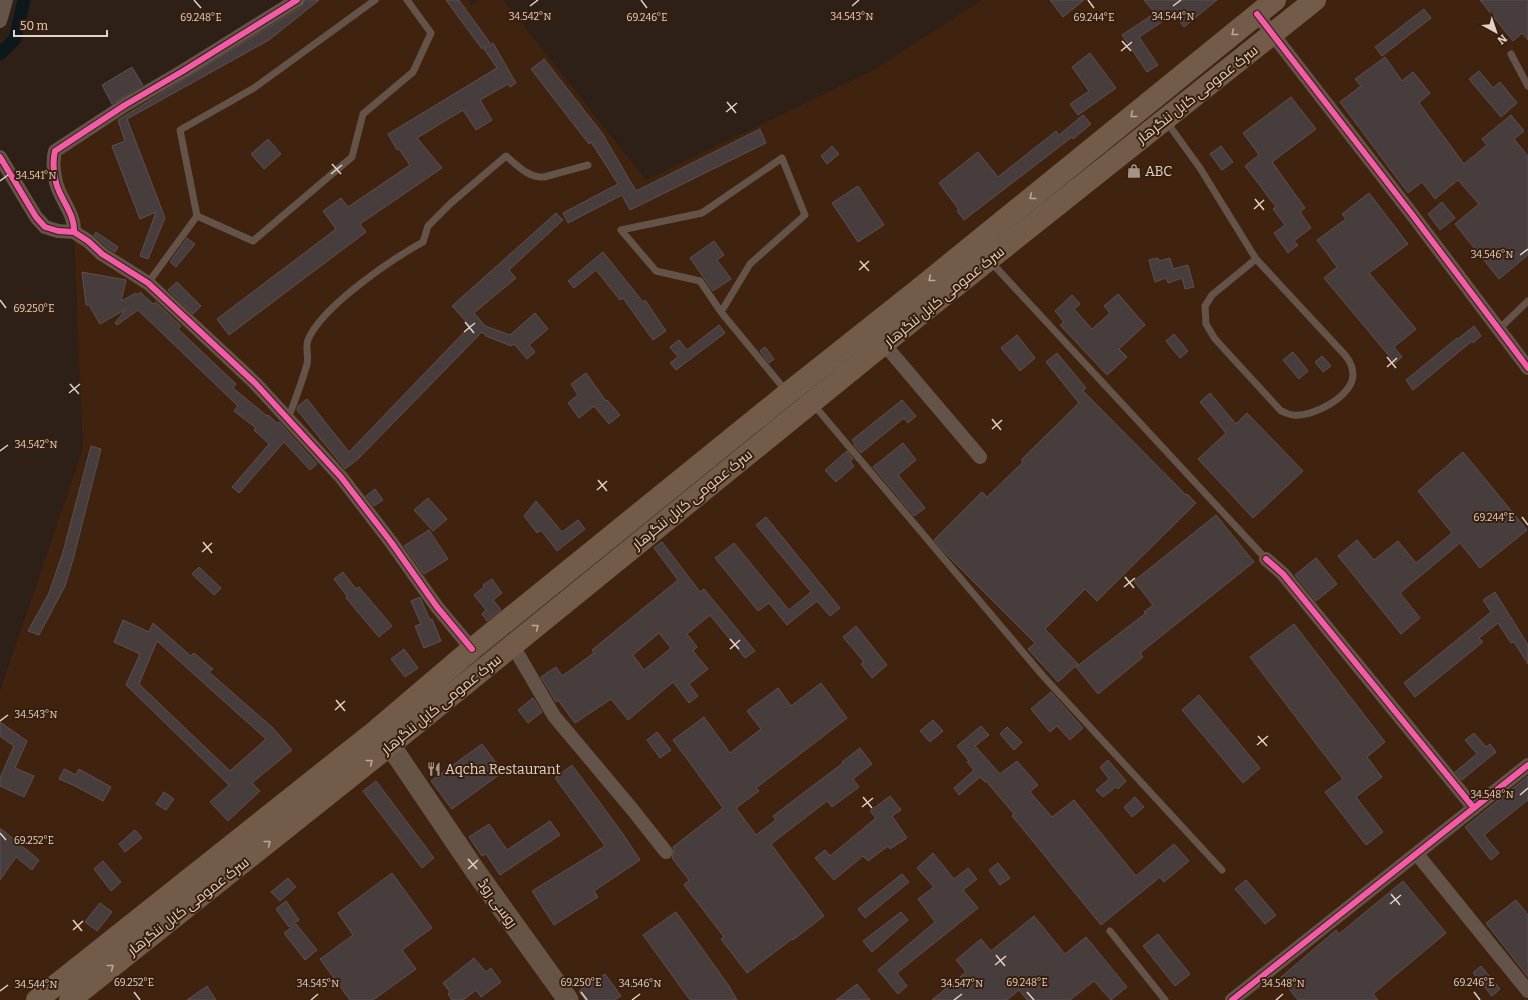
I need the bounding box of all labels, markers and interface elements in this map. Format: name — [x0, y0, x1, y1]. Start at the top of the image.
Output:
text: 34.542°N — [509, 11, 551, 23]
text: 34.543°N — [831, 11, 874, 23]
text: 34.544°N — [1152, 11, 1194, 23]
scale bar — [14, 12, 107, 38]
text: 69.248°E — [180, 12, 222, 24]
text: 69.246°E — [627, 12, 667, 24]
text: 69.244°E — [1074, 12, 1114, 24]
north arrow — [1476, 12, 1516, 52]
text: 50 m — [20, 19, 49, 33]
one-way arrow — [1231, 29, 1238, 36]
text: N — [1494, 32, 1510, 47]
street label: سرک عمومی کابل ننگرهار — [1132, 42, 1261, 148]
one-way arrow — [1130, 111, 1137, 118]
shop icon: ABC — [1126, 163, 1142, 179]
place label: ABC — [1145, 163, 1172, 180]
text: 34.541°N — [16, 170, 56, 182]
one-way arrow — [1029, 193, 1037, 200]
street label: سرک عمومی کابل ننگرهار — [880, 243, 1008, 351]
text: 34.546°N — [1471, 249, 1513, 261]
one-way arrow — [929, 275, 936, 282]
text: 69.250°E — [13, 303, 55, 315]
text: 34.542°N — [15, 439, 57, 451]
street label: سرک عمومی کابل ننگرهار — [628, 446, 756, 554]
text: 69.244°E — [1474, 512, 1514, 524]
one-way arrow — [532, 625, 539, 632]
street label: سرک عمومی کابل ننگرهار — [377, 651, 505, 759]
text: 34.543°N — [15, 709, 58, 721]
one-way arrow — [365, 759, 372, 766]
restaurant icon: Aqcha Restaurant — [426, 761, 442, 777]
place label: Aqcha Restaurant — [445, 761, 561, 778]
text: 34.548°N — [1470, 789, 1514, 801]
text: 69.252°E — [14, 835, 54, 847]
one-way arrow — [263, 840, 270, 847]
street label: سرک عمومی کابل ننگرهار — [123, 854, 252, 960]
street label: روسی روڈ — [474, 876, 521, 931]
one-way arrow — [107, 965, 114, 972]
text: 69.252°E — [114, 977, 154, 989]
text: 69.250°E — [560, 977, 602, 989]
text: 69.248°E — [1006, 977, 1048, 989]
text: 69.246°E — [1454, 977, 1494, 989]
text: 34.545°N — [297, 978, 339, 990]
text: 34.546°N — [619, 978, 661, 990]
text: 34.547°N — [941, 978, 983, 990]
text: 34.548°N — [1261, 978, 1305, 990]
text: 34.544°N — [15, 979, 57, 991]

